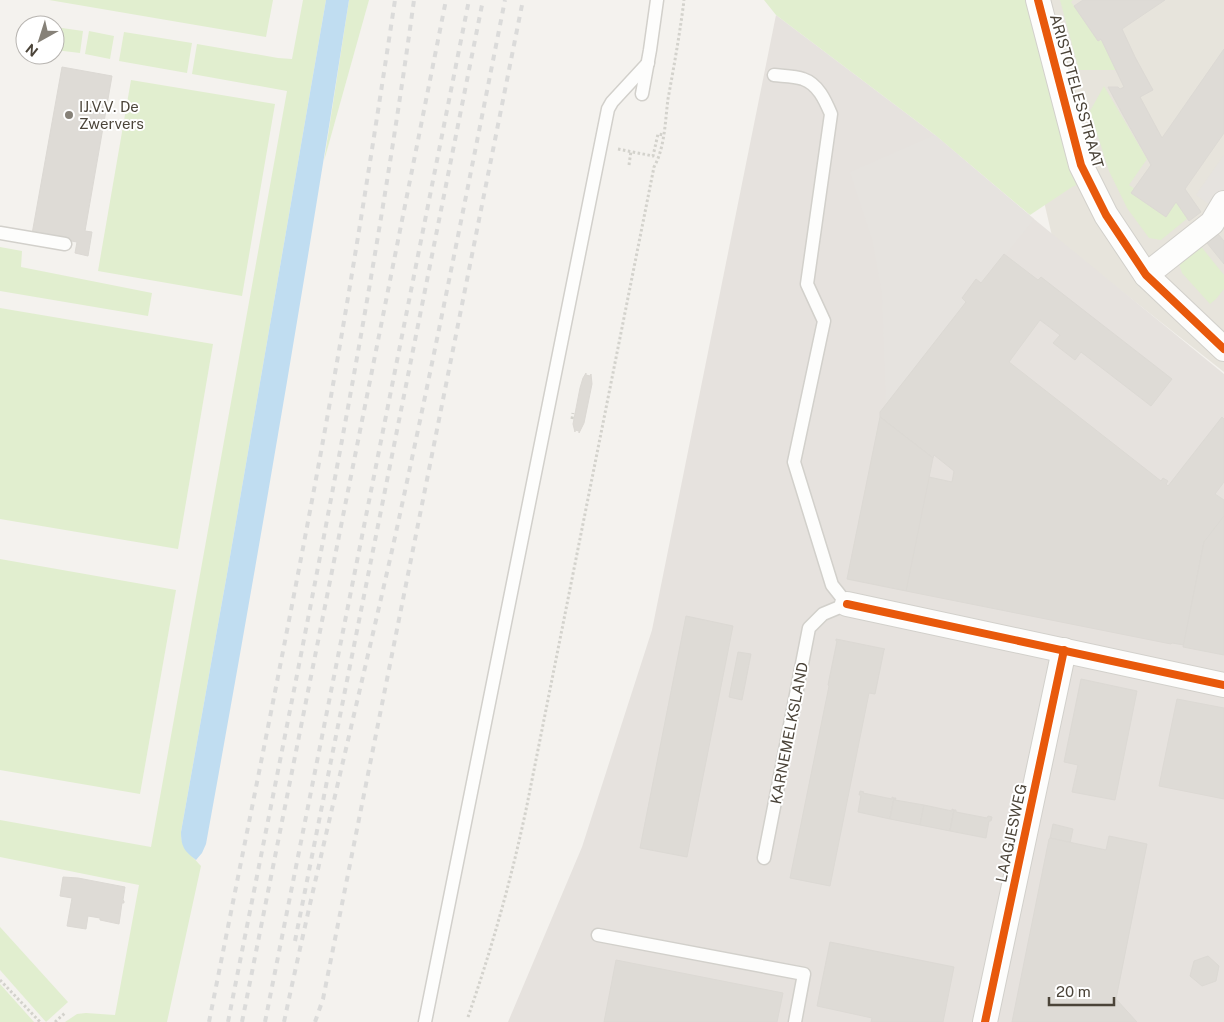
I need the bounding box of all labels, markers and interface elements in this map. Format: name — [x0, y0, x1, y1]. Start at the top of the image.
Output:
street label: ARISTOTELESSTRAAT — [1047, 12, 1107, 170]
north arrow — [15, 15, 65, 65]
text: N — [23, 40, 41, 60]
place label: IJ.V.V. De Zwervers — [79, 98, 144, 132]
marker: IJ.V.V. De Zwervers — [63, 109, 75, 121]
street label: KARNEMELKSLAND — [767, 661, 811, 805]
street label: LAAGJESWEG — [992, 782, 1030, 884]
scale bar — [1049, 974, 1114, 1006]
text: 20 m — [1056, 983, 1091, 1000]

